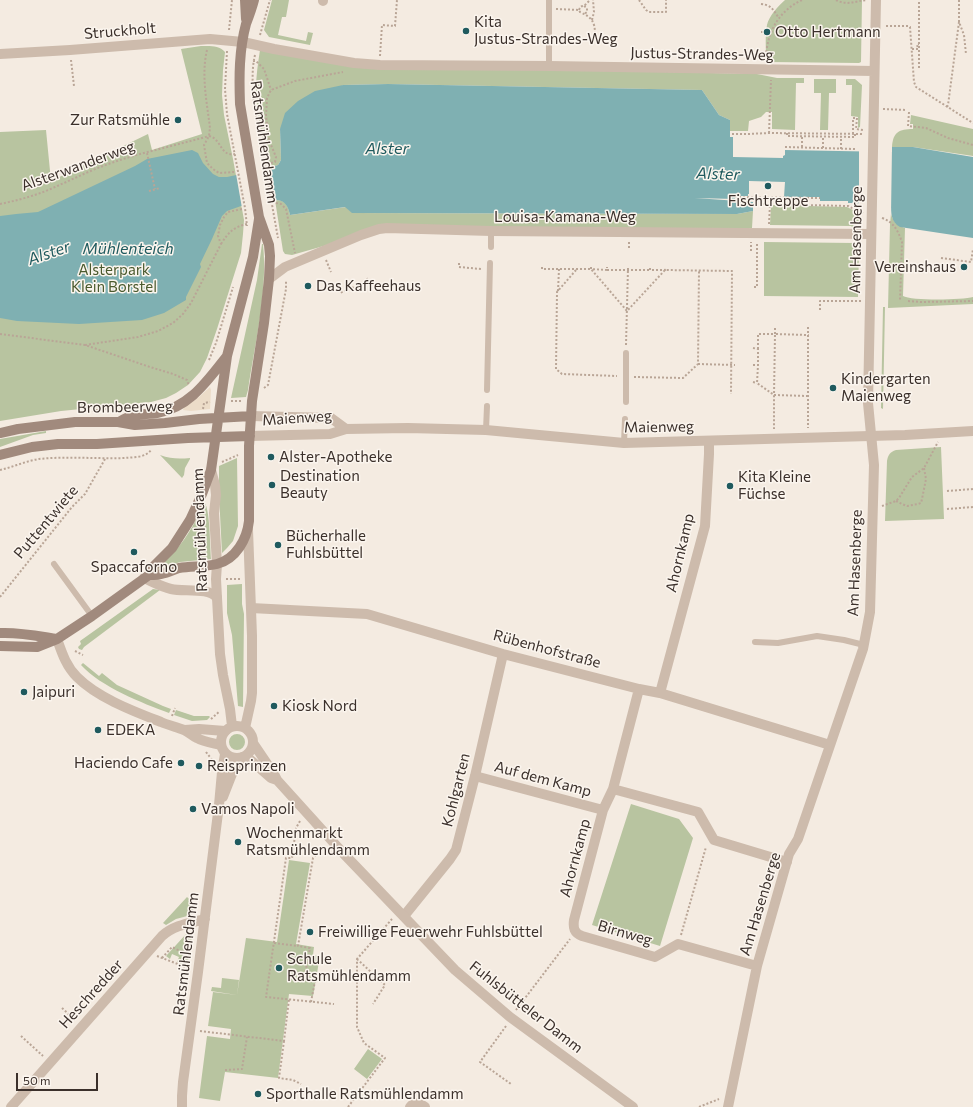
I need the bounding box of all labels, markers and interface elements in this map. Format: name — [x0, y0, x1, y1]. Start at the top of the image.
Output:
place label: Kita Justus-Strandes-Weg — [474, 13, 618, 48]
street label: Struckholt — [83, 19, 157, 43]
place label: Otto Hertmann — [775, 23, 881, 41]
marker: Kita Justus-Strandes-Weg — [461, 26, 471, 36]
marker: Otto Hertmann — [762, 27, 772, 37]
street label: Justus-Strandes-Weg — [630, 44, 774, 64]
street label: Ratsmühlendamm — [246, 79, 282, 205]
place label: Zur Ratsmühle — [70, 111, 170, 129]
marker: Zur Ratsmühle — [173, 115, 183, 125]
street label: Alsterwanderweg — [19, 137, 137, 195]
water label: Alster — [365, 139, 409, 159]
water label: Alster — [696, 164, 740, 184]
marker: Fischtreppe — [763, 181, 773, 191]
street label: Am Hasenberge — [846, 186, 866, 294]
place label: Fischtreppe — [728, 192, 808, 210]
street label: Louisa-Kamana-Weg — [494, 208, 636, 226]
water label: Alster — [25, 237, 73, 269]
water label: Mühlenteich — [82, 239, 174, 259]
place label: Vereinshaus — [874, 258, 956, 276]
park label: Alsterpark Klein Borstel — [71, 261, 157, 296]
marker: Vereinshaus — [959, 262, 969, 272]
place label: Das Kaffeehaus — [316, 277, 421, 295]
marker: Das Kaffeehaus — [303, 281, 313, 291]
place label: Kindergarten Maienweg — [841, 370, 930, 405]
marker: Kindergarten Maienweg — [828, 383, 838, 393]
street label: Brombeerweg — [77, 397, 173, 417]
street label: Maienweg — [261, 407, 333, 429]
street label: Maienweg — [624, 417, 694, 437]
place label: Alster-Apotheke — [279, 448, 392, 466]
marker: Alster-Apotheke — [266, 452, 276, 462]
place label: Destination Beauty — [280, 467, 360, 502]
street label: Ratsmühlendamm — [189, 468, 211, 592]
place label: Kita Kleine Füchse — [738, 468, 811, 503]
marker: Destination Beauty — [267, 480, 277, 490]
marker: Kita Kleine Füchse — [725, 481, 735, 491]
street label: Puttentwiete — [10, 482, 82, 562]
street label: Am Hasenberge — [844, 509, 866, 617]
street label: Ahornkamp — [662, 512, 698, 594]
place label: Bücherhalle Fuhlsbüttel — [286, 527, 366, 562]
marker: Bücherhalle Fuhlsbüttel — [273, 540, 283, 550]
marker: Spaccaforno — [129, 547, 139, 557]
place label: Spaccaforno — [91, 558, 177, 576]
street label: Rübenhofstraße — [491, 626, 603, 672]
place label: Jaipuri — [32, 683, 75, 701]
marker: Jaipuri — [19, 687, 29, 697]
place label: Kiosk Nord — [282, 697, 357, 715]
marker: Kiosk Nord — [269, 701, 279, 711]
place label: EDEKA — [106, 721, 155, 739]
marker: EDEKA — [93, 725, 103, 735]
street label: Kohlgarten — [438, 751, 474, 829]
place label: Haciendo Cafe — [74, 754, 173, 772]
place label: Reisprinzen — [207, 757, 286, 775]
street label: Auf dem Kamp — [492, 757, 594, 801]
marker: Haciendo Cafe — [176, 758, 186, 768]
marker: Reisprinzen — [194, 761, 204, 771]
place label: Vamos Napoli — [201, 800, 295, 818]
marker: Vamos Napoli — [188, 804, 198, 814]
street label: Ahornkamp — [556, 817, 594, 899]
place label: Wochenmarkt Ratsmühlendamm — [246, 824, 370, 859]
marker: Wochenmarkt Ratsmühlendamm — [233, 837, 243, 847]
street label: Am Hasenberge — [736, 850, 784, 958]
street label: Ratsmühlendamm — [170, 891, 202, 1017]
street label: Birnweg — [596, 917, 654, 949]
place label: Freiwillige Feuerwehr Fuhlsbüttel — [318, 923, 543, 941]
marker: Freiwillige Feuerwehr Fuhlsbüttel — [305, 927, 315, 937]
place label: Schule Ratsmühlendamm — [287, 950, 411, 985]
street label: Heschredder — [55, 956, 127, 1032]
street label: Fuhlsbütteler Damm — [466, 957, 586, 1057]
marker: Schule Ratsmühlendamm — [274, 963, 284, 973]
scale bar — [18, 1065, 100, 1091]
text: 50 m — [23, 1073, 51, 1087]
place label: Sporthalle Ratsmühlendamm — [266, 1085, 464, 1103]
marker: Sporthalle Ratsmühlendamm — [253, 1089, 263, 1099]

